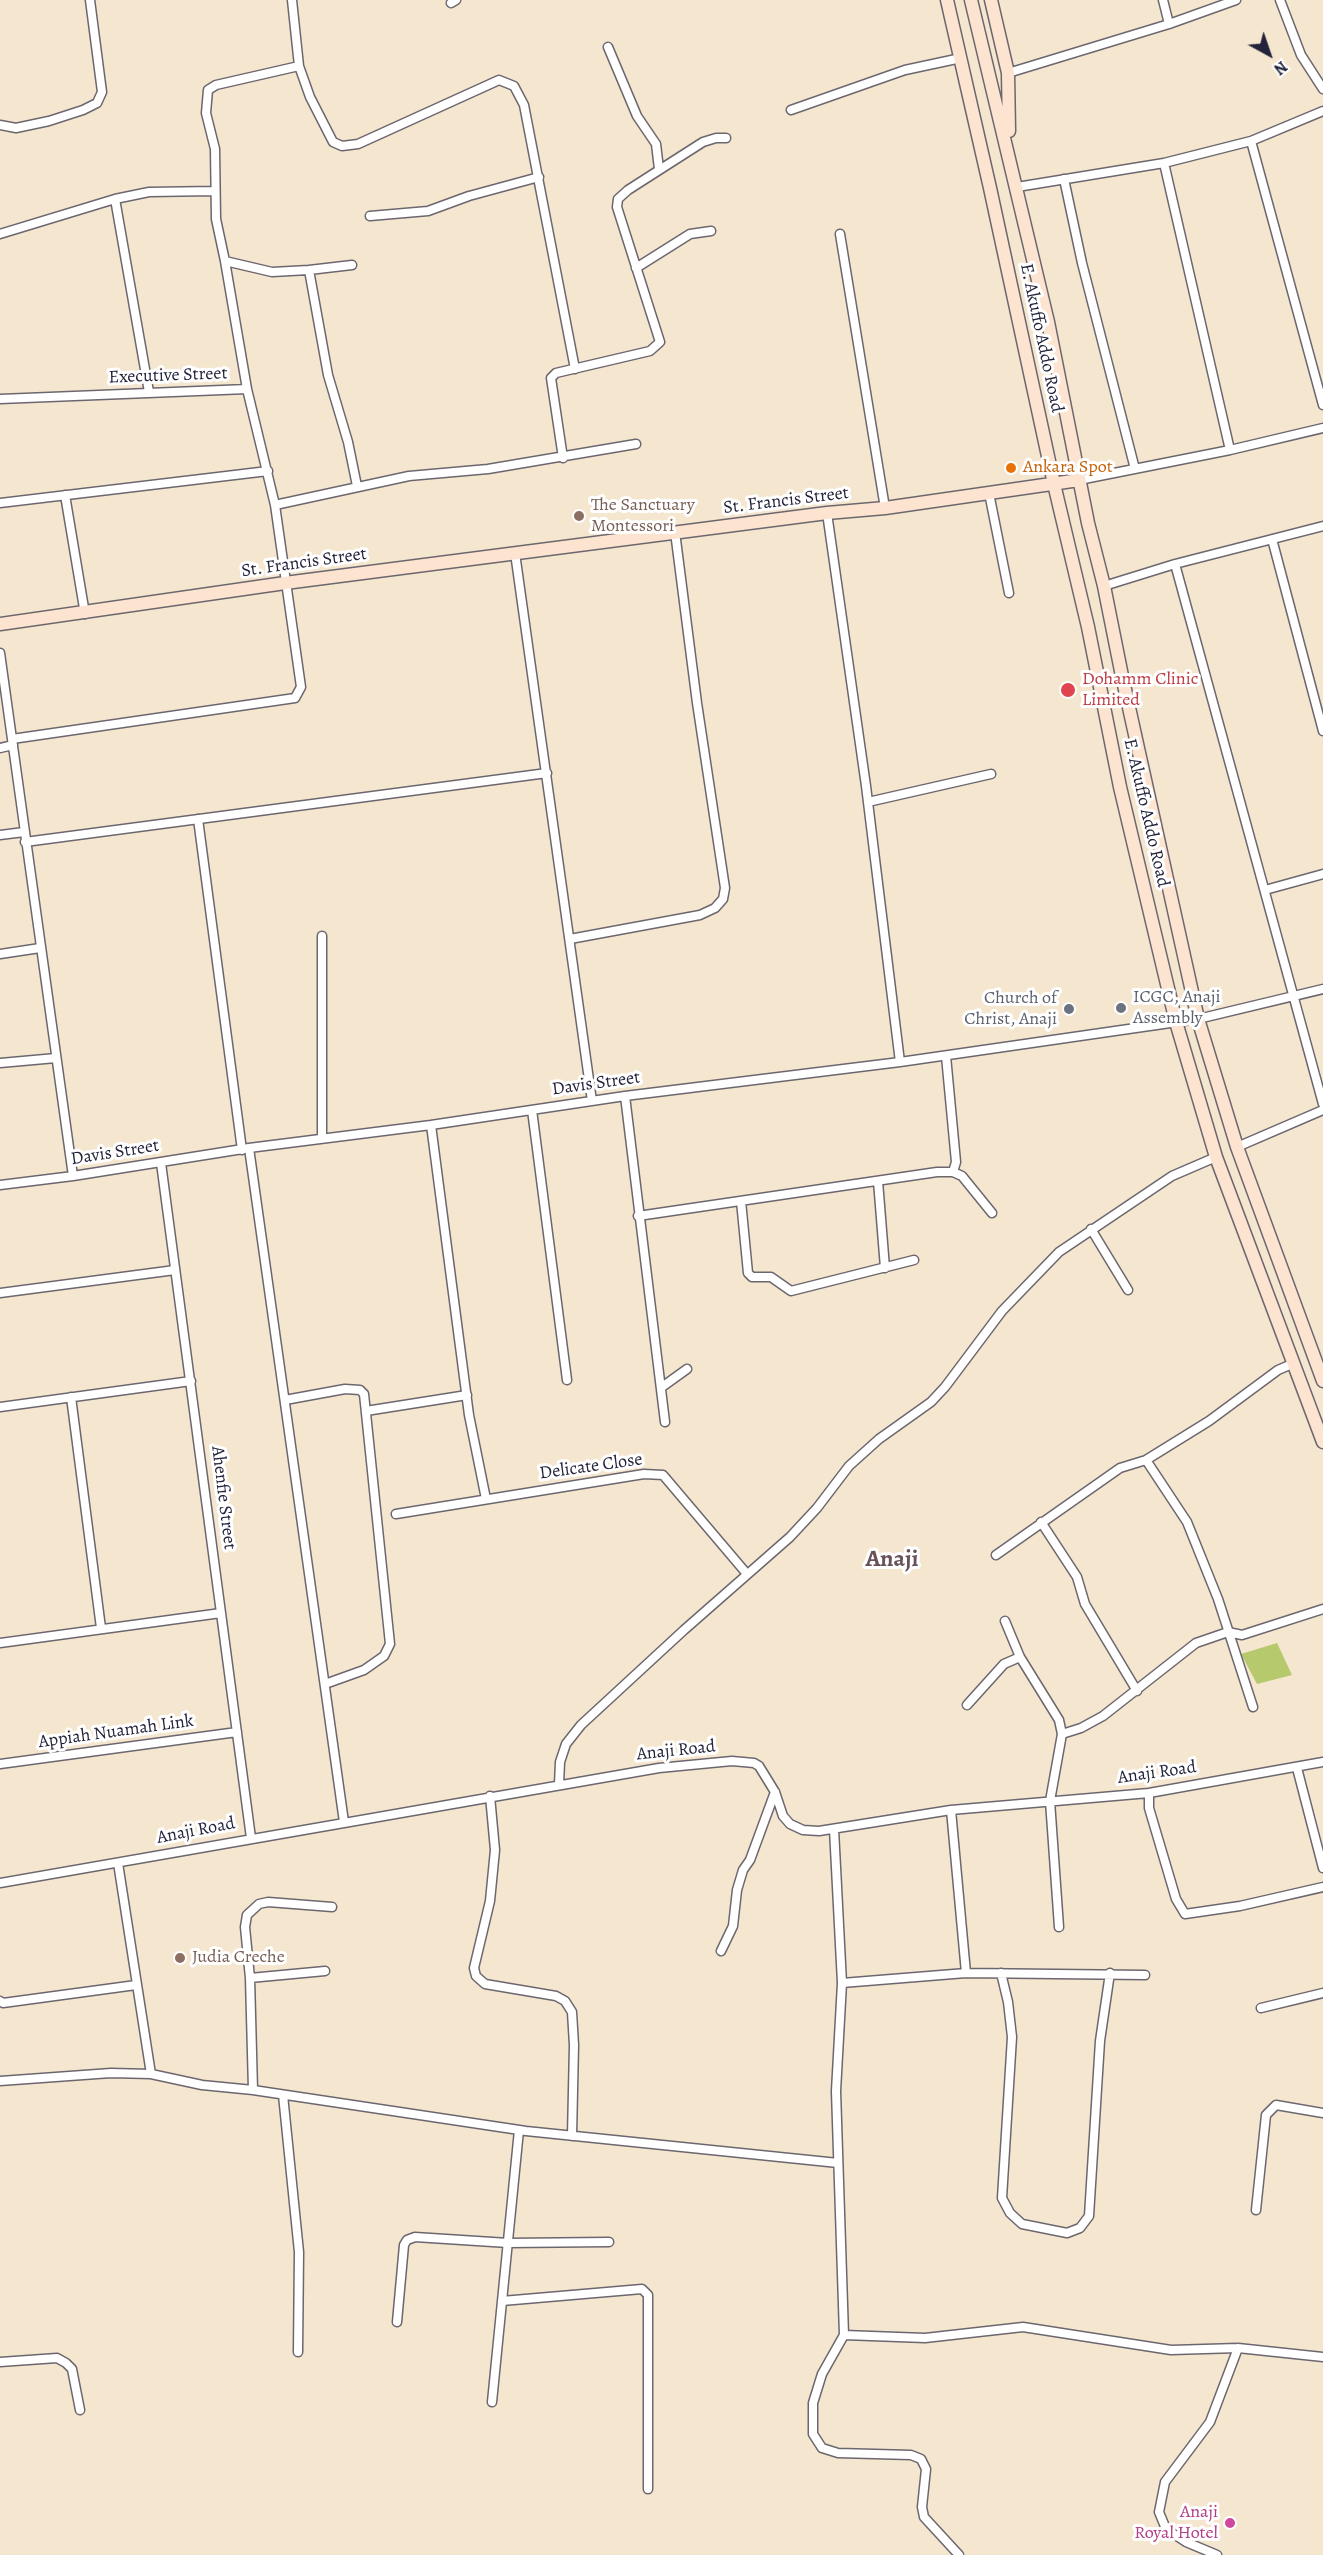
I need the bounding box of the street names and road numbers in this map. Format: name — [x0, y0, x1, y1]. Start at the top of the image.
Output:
street label: E. Akuffo Addo Road — [1015, 262, 1067, 414]
street label: Executive Street — [108, 363, 228, 389]
street label: St. Francis Street — [722, 483, 850, 519]
street label: St. Francis Street — [240, 544, 368, 582]
street label: E. Akuffo Addo Road — [1118, 737, 1174, 889]
street label: Davis Street — [551, 1067, 641, 1101]
street label: Davis Street — [69, 1135, 161, 1171]
street label: Ahenfie Street — [206, 1445, 240, 1551]
street label: Delicate Close — [538, 1449, 644, 1485]
street label: Appiah Nuamah Link — [37, 1710, 195, 1754]
street label: Anaji Road — [636, 1736, 716, 1766]
street label: Anaji Road — [1116, 1757, 1198, 1789]
street label: Anaji Road — [155, 1813, 237, 1849]

